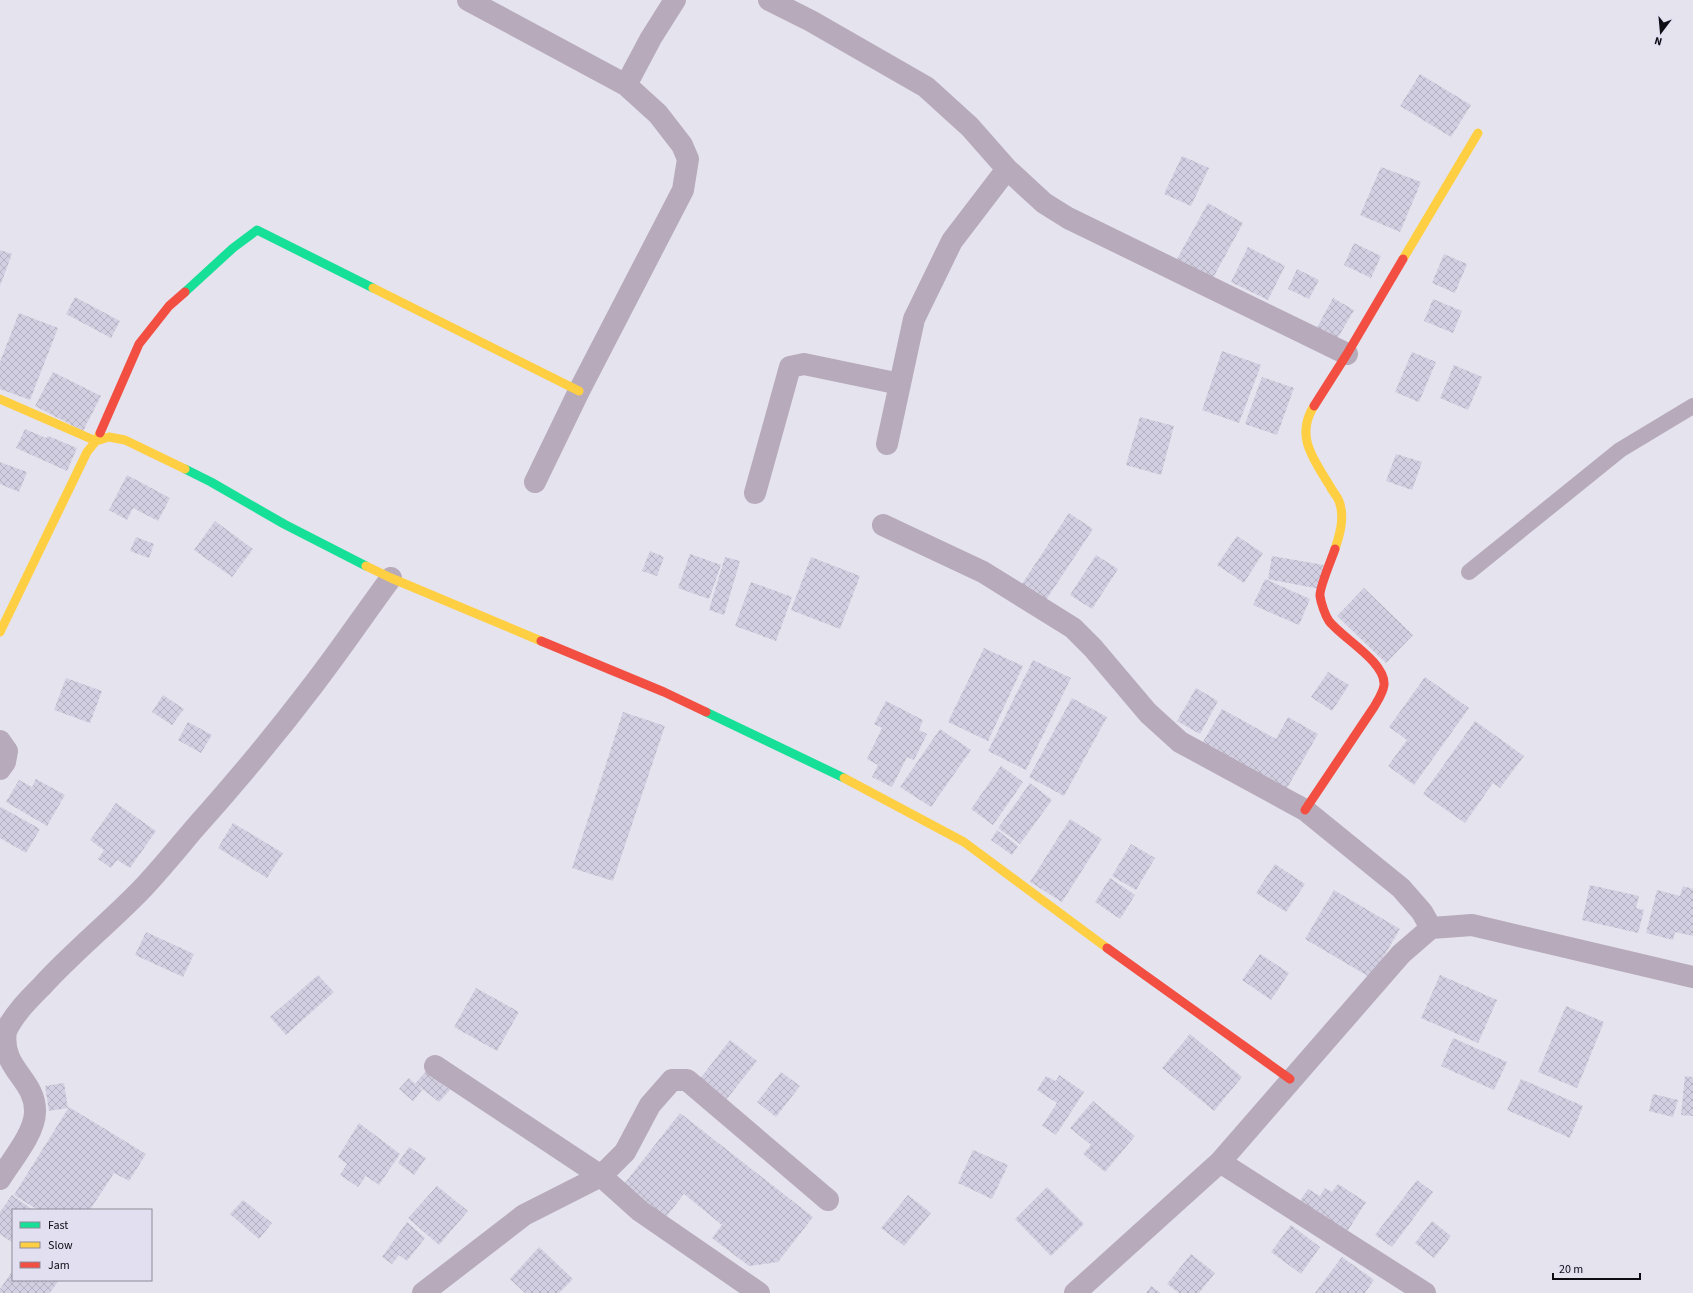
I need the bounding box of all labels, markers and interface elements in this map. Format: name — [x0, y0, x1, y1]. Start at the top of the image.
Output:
north arrow — [1641, 12, 1681, 52]
text: N — [1653, 33, 1664, 49]
legend — [12, 1209, 152, 1281]
text: Fast — [48, 1217, 68, 1234]
text: Slow — [48, 1237, 73, 1254]
scale bar — [1553, 1255, 1640, 1281]
text: Jam — [48, 1257, 70, 1274]
text: 20 m — [1559, 1261, 1583, 1278]

